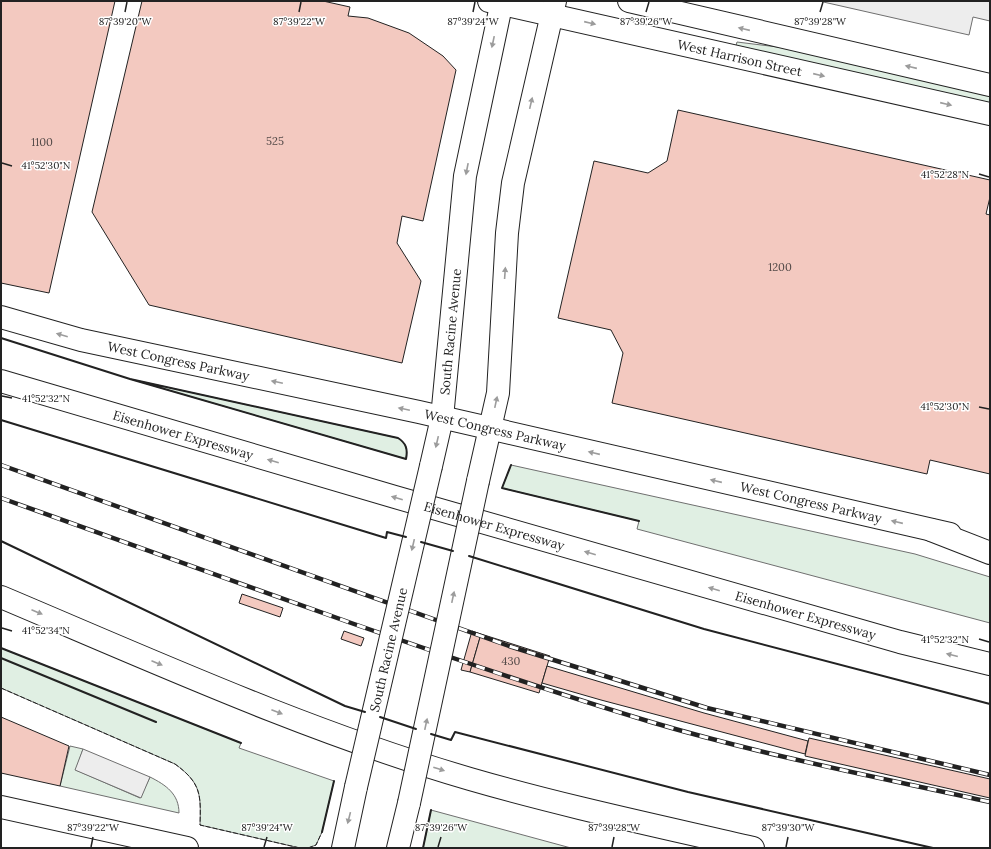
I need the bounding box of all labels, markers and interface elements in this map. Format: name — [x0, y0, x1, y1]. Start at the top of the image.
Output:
text: 87°39'20"W — [99, 15, 152, 28]
text: 87°39'22"W — [273, 15, 326, 28]
text: 87°39'24"W — [447, 15, 500, 28]
text: 87°39'26"W — [620, 15, 673, 28]
text: 87°39'28"W — [794, 15, 847, 28]
one-way arrow — [583, 21, 596, 27]
one-way arrow — [737, 25, 750, 31]
one-way arrow — [489, 36, 495, 48]
street label: West Harrison Street — [676, 36, 804, 80]
one-way arrow — [905, 64, 917, 70]
one-way arrow — [813, 73, 826, 79]
one-way arrow — [528, 97, 534, 109]
one-way arrow — [940, 101, 952, 107]
house number: 525 — [266, 134, 284, 148]
house number: 1100 — [31, 135, 53, 149]
text: 41°52'30"N — [22, 159, 71, 172]
one-way arrow — [463, 163, 469, 175]
text: 41°52'28"N — [921, 168, 969, 181]
house number: 1200 — [768, 260, 792, 274]
one-way arrow — [501, 267, 508, 279]
street label: South Racine Avenue — [436, 268, 465, 396]
one-way arrow — [55, 332, 67, 338]
street label: West Congress Parkway — [106, 338, 251, 385]
one-way arrow — [271, 379, 283, 385]
text: 41°52'32"N — [22, 392, 70, 405]
one-way arrow — [493, 396, 499, 408]
text: 41°52'30"N — [921, 400, 970, 413]
street label: Eisenhower Expressway — [111, 406, 255, 464]
one-way arrow — [398, 406, 410, 412]
street label: West Congress Parkway — [423, 406, 568, 455]
one-way arrow — [433, 436, 439, 448]
one-way arrow — [588, 450, 600, 456]
one-way arrow — [266, 458, 278, 464]
one-way arrow — [710, 477, 722, 483]
street label: West Congress Parkway — [738, 478, 883, 527]
one-way arrow — [391, 495, 403, 501]
street label: Eisenhower Expressway — [422, 498, 567, 554]
one-way arrow — [891, 519, 903, 525]
one-way arrow — [409, 539, 415, 552]
one-way arrow — [583, 550, 595, 556]
street label: South Racine Avenue — [366, 586, 411, 714]
one-way arrow — [708, 586, 720, 592]
street label: Eisenhower Expressway — [733, 587, 878, 644]
one-way arrow — [450, 591, 456, 603]
one-way arrow — [31, 610, 43, 616]
text: 41°52'34"N — [22, 624, 70, 637]
text: 41°52'32"N — [921, 633, 969, 646]
one-way arrow — [946, 652, 958, 658]
house number: 430 — [502, 654, 521, 668]
one-way arrow — [151, 660, 162, 666]
one-way arrow — [272, 709, 284, 715]
one-way arrow — [423, 718, 429, 730]
one-way arrow — [434, 766, 446, 772]
one-way arrow — [345, 811, 351, 824]
text: 87°39'22"W — [67, 821, 120, 834]
text: 87°39'24"W — [241, 821, 294, 834]
text: 87°39'26"W — [415, 821, 468, 834]
text: 87°39'28"W — [588, 821, 641, 834]
text: 87°39'30"W — [762, 821, 815, 834]

